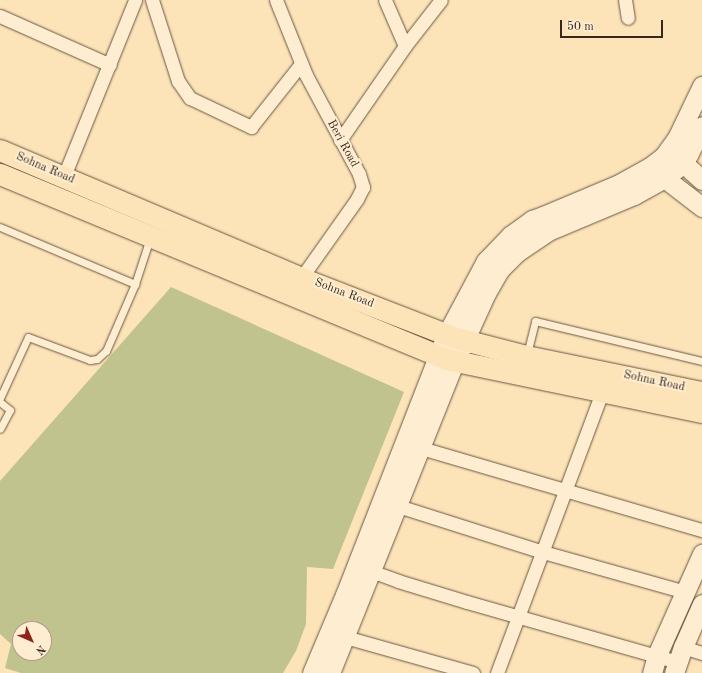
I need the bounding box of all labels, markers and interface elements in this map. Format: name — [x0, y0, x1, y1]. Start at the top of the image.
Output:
scale bar — [562, 12, 665, 38]
text: 50 m — [567, 21, 594, 33]
street label: Beri Road — [323, 118, 361, 170]
street label: Sohna Road — [13, 150, 77, 188]
street label: Sohna Road — [312, 276, 376, 312]
street label: Sohna Road — [622, 368, 686, 396]
north arrow — [12, 621, 52, 661]
text: N — [33, 642, 47, 656]

